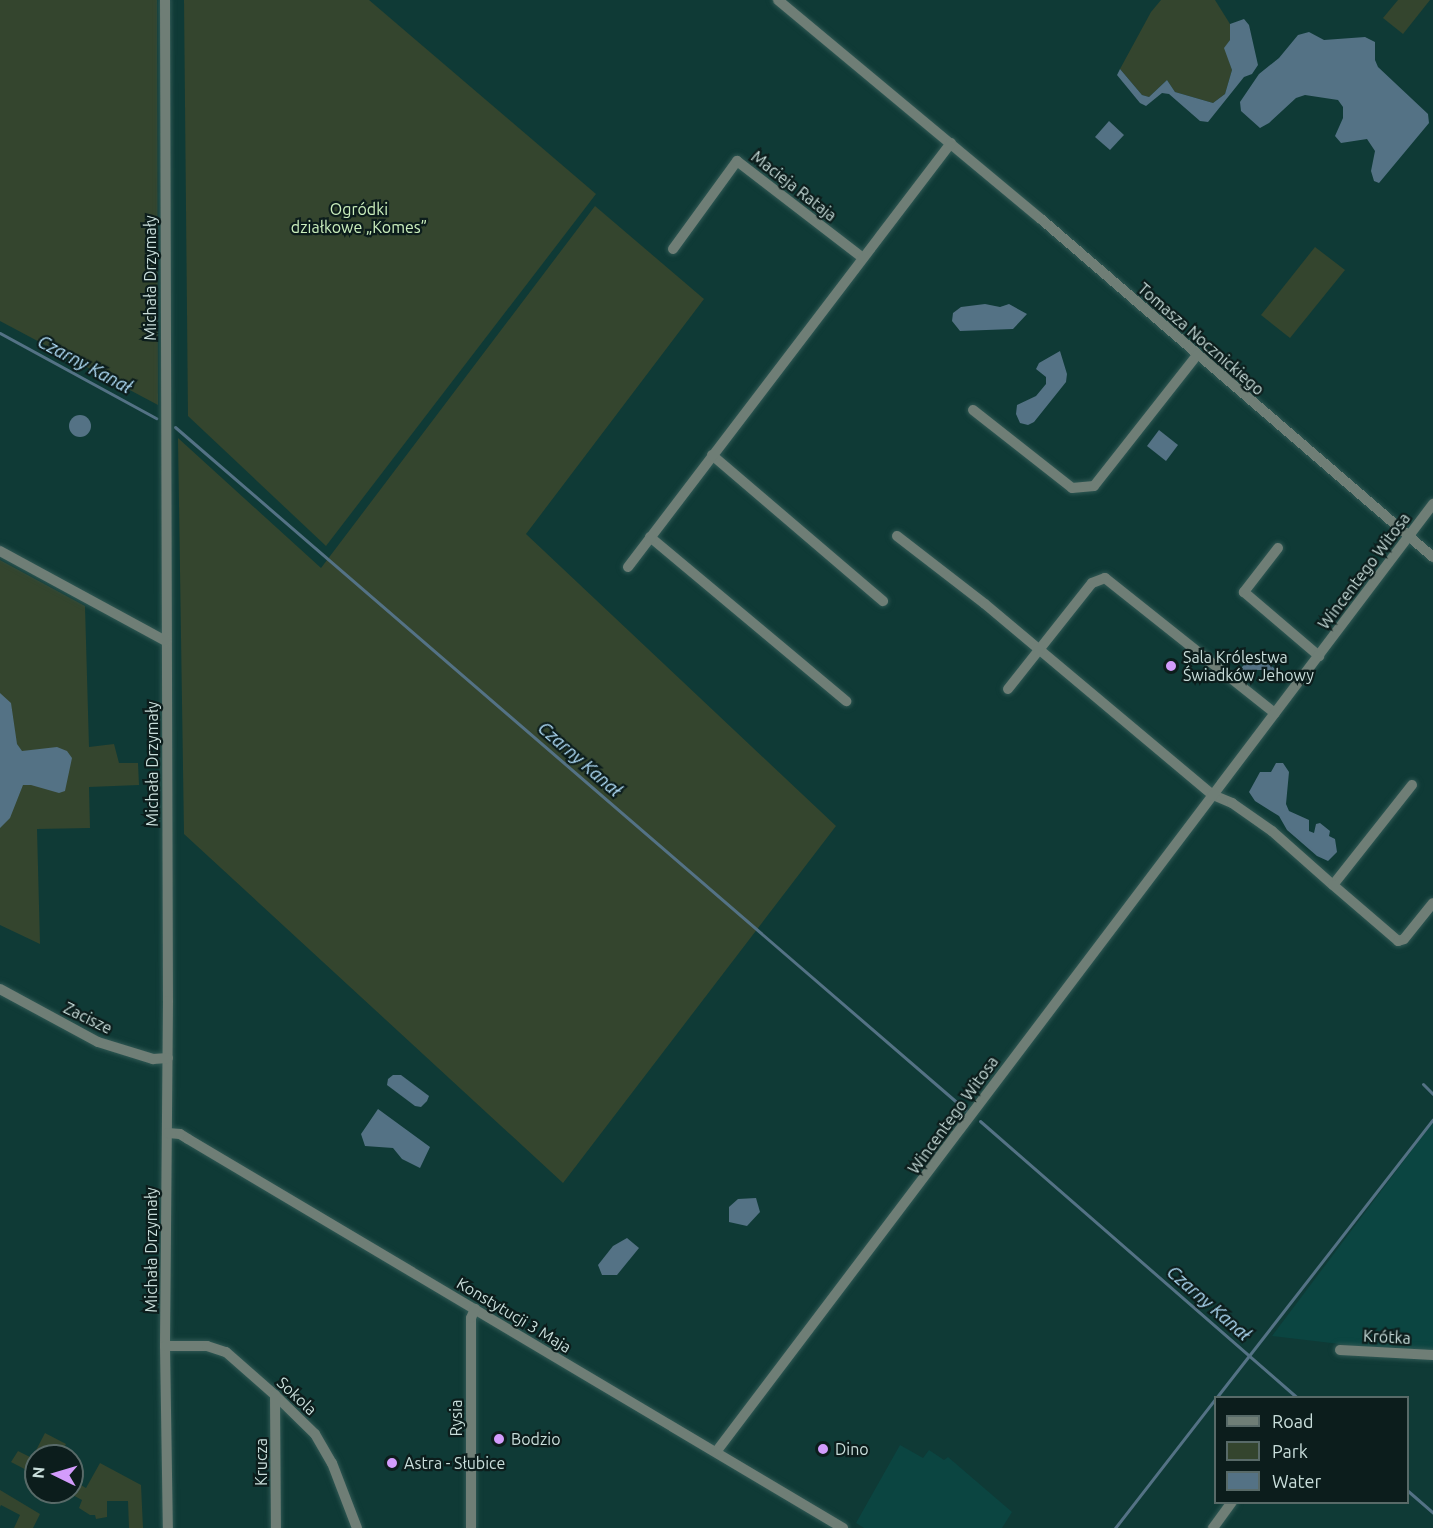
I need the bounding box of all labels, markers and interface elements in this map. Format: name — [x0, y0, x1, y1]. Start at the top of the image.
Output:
street label: Macieja Rataja — [748, 147, 840, 225]
park label: Ogródki działkowe „Komes” — [291, 199, 427, 237]
street label: Michała Drzymały — [140, 215, 160, 341]
street label: Tomasza Nocznickiego — [1134, 279, 1268, 399]
water label: Czarny Kanał — [34, 330, 136, 398]
street label: Wincentego Witosa — [1314, 509, 1414, 633]
place label: Sala Królestwa Świadków Jehowy — [1183, 647, 1314, 685]
marker: Sala Królestwa Świadków Jehowy — [1164, 659, 1178, 673]
street label: Michała Drzymały — [142, 701, 162, 827]
water label: Czarny Kanał — [534, 717, 626, 801]
street label: Zacisze — [61, 998, 115, 1038]
street label: Wincentego Witosa — [904, 1052, 1002, 1178]
street label: Michała Drzymały — [141, 1187, 161, 1313]
water label: Czarny Kanał — [1163, 1261, 1255, 1345]
street label: Konstytucji 3 Maja — [453, 1273, 575, 1357]
street label: Krótka — [1363, 1326, 1411, 1348]
street label: Sokola — [273, 1373, 321, 1419]
legend — [1214, 1396, 1409, 1504]
street label: Rysia — [446, 1400, 466, 1436]
text: Road — [1272, 1411, 1314, 1431]
place label: Bodzio — [511, 1429, 560, 1449]
marker: Bodzio — [492, 1432, 506, 1446]
street label: Krucza — [251, 1438, 271, 1486]
place label: Dino — [835, 1439, 869, 1459]
text: Park — [1272, 1441, 1308, 1461]
marker: Dino — [816, 1442, 830, 1456]
north arrow — [24, 1444, 84, 1504]
place label: Astra - Słubice — [404, 1453, 505, 1473]
marker: Astra - Słubice — [385, 1456, 399, 1470]
text: N — [29, 1466, 48, 1479]
text: Water — [1272, 1471, 1321, 1491]

